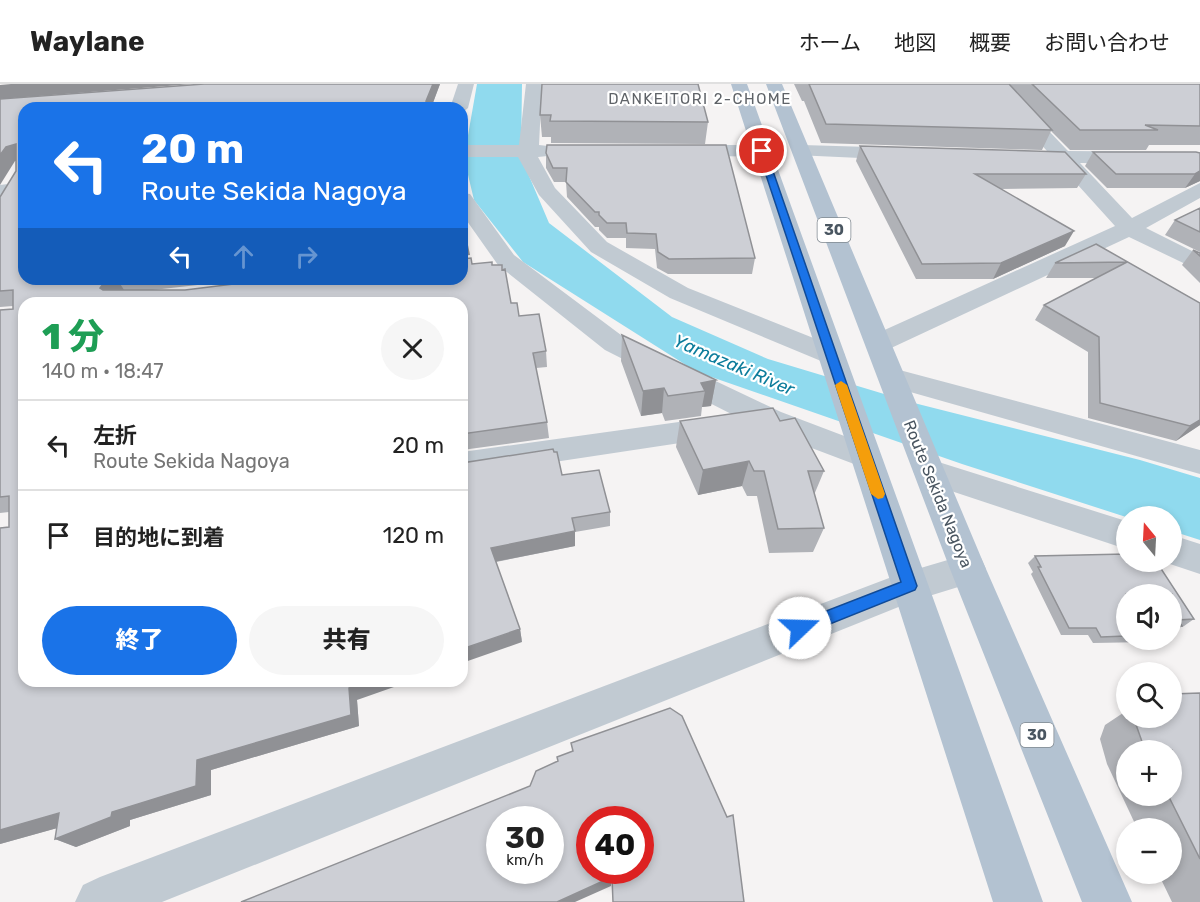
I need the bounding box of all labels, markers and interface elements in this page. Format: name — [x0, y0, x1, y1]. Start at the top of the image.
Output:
text: Waylane — [30, 25, 145, 58]
text: ホーム — [799, 30, 861, 55]
text: 地図 — [894, 30, 936, 55]
text: 概要 — [969, 30, 1011, 55]
text: お問い合わせ — [1044, 30, 1170, 55]
district label: DANKEITORI 2-CHOME — [608, 90, 792, 108]
text: 20 m — [141, 124, 244, 174]
pin — [736, 125, 787, 176]
icon: left — [42, 126, 120, 204]
icon: arrive — [745, 134, 778, 167]
text: Route Sekida Nagoya — [141, 175, 407, 207]
road number: 30 — [818, 218, 850, 242]
icon: left — [164, 240, 197, 273]
icon: ahead — [227, 240, 260, 273]
icon: right — [290, 240, 323, 273]
text: 1 分 — [42, 315, 104, 358]
button: close — [381, 317, 444, 380]
water label: Yamazaki River — [670, 330, 799, 401]
text: 140 m · 18:47 — [42, 359, 163, 383]
street label: Route Sekida Nagoya — [900, 417, 976, 571]
text: 左折 — [93, 422, 137, 449]
icon: left — [42, 429, 75, 462]
text: 20 m — [392, 432, 444, 459]
text: Route Sekida Nagoya — [93, 449, 290, 473]
north arrow — [1116, 506, 1182, 572]
map controls — [1116, 506, 1182, 884]
icon: arrive — [42, 519, 75, 552]
text: 120 m — [383, 522, 444, 549]
text: 目的地に到着 — [93, 524, 225, 551]
button: sound — [1116, 584, 1182, 650]
position arrow — [768, 596, 832, 660]
button: 終了 — [42, 606, 237, 675]
button: 共有 — [249, 606, 444, 675]
button: search — [1116, 662, 1182, 728]
road number: 30 — [1020, 723, 1054, 747]
button: + — [1116, 740, 1182, 806]
speed limit sign: 40 — [576, 806, 654, 884]
button: − — [1116, 818, 1182, 884]
text: 30 — [505, 820, 545, 856]
text: km/h — [506, 851, 544, 869]

